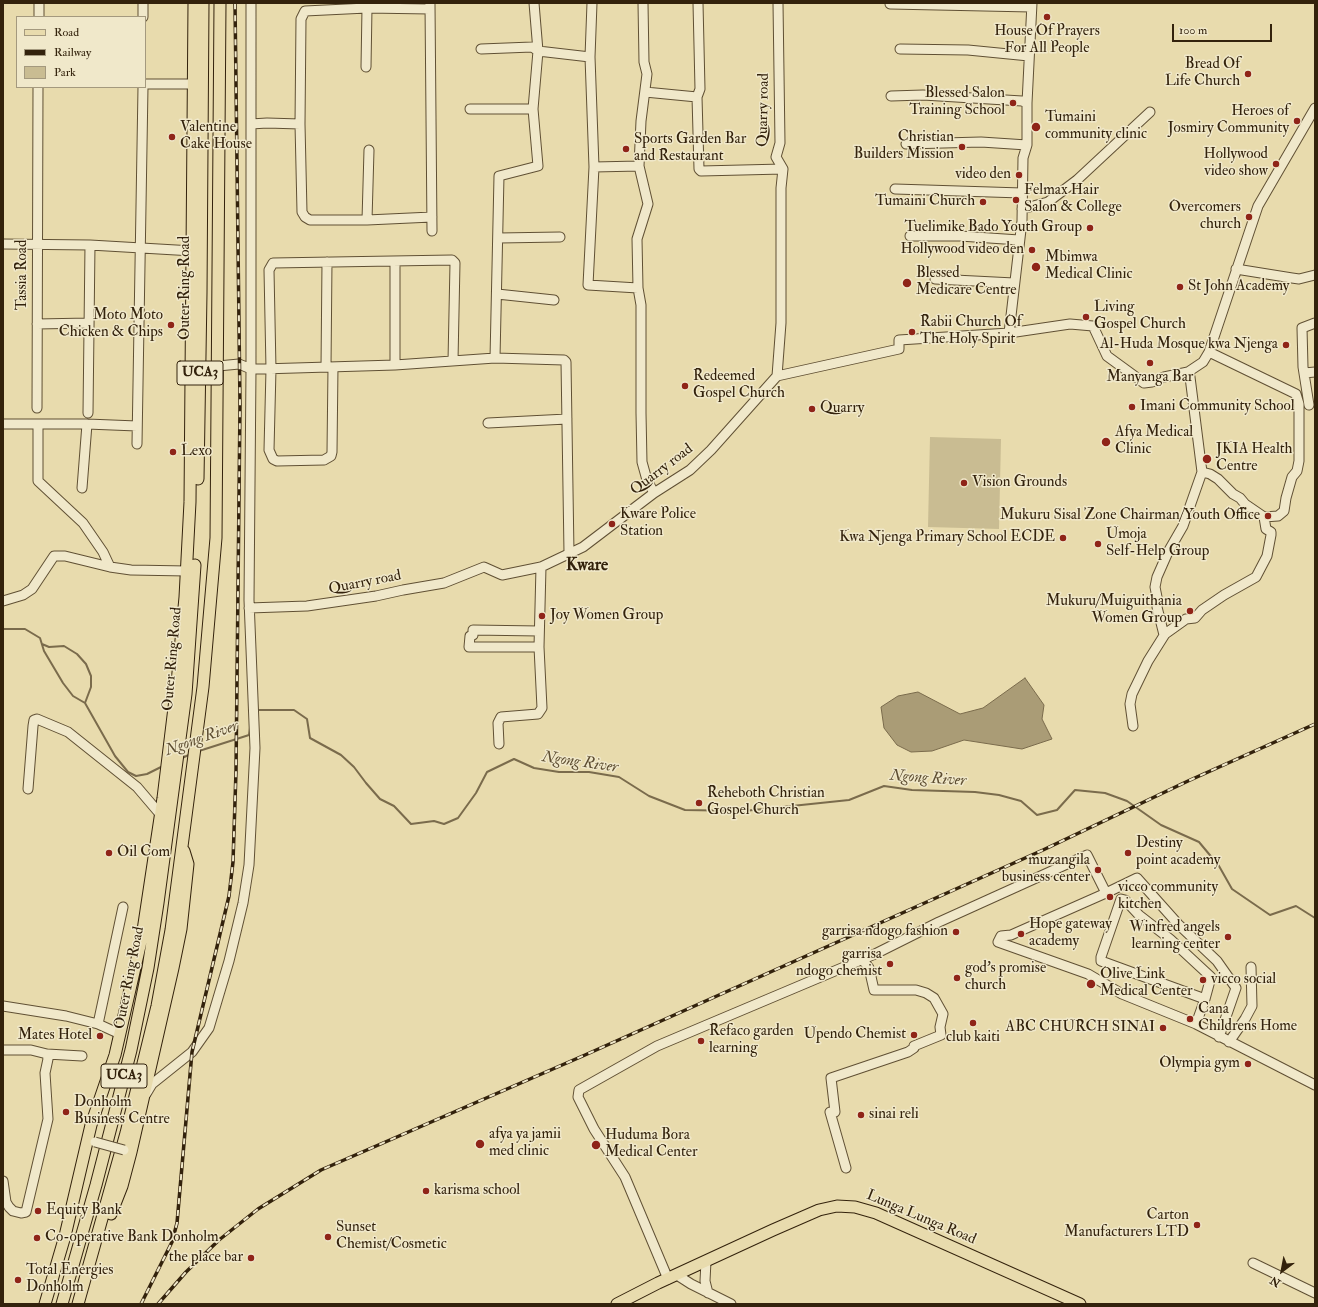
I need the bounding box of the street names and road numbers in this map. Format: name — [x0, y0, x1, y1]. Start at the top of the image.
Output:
street label: Quarry road — [754, 73, 774, 147]
street label: Outer Ring Road — [177, 236, 195, 340]
street label: Tassia Road — [14, 240, 32, 310]
road number: UCA3 — [177, 361, 223, 385]
street label: Quarry road — [627, 441, 697, 499]
street label: Quarry road — [327, 567, 403, 599]
street label: Outer Ring Road — [159, 606, 187, 712]
street label: Outer Ring Road — [111, 925, 149, 1031]
road number: UCA3 — [101, 1064, 147, 1088]
street label: Lunga Lunga Road — [863, 1187, 979, 1249]

